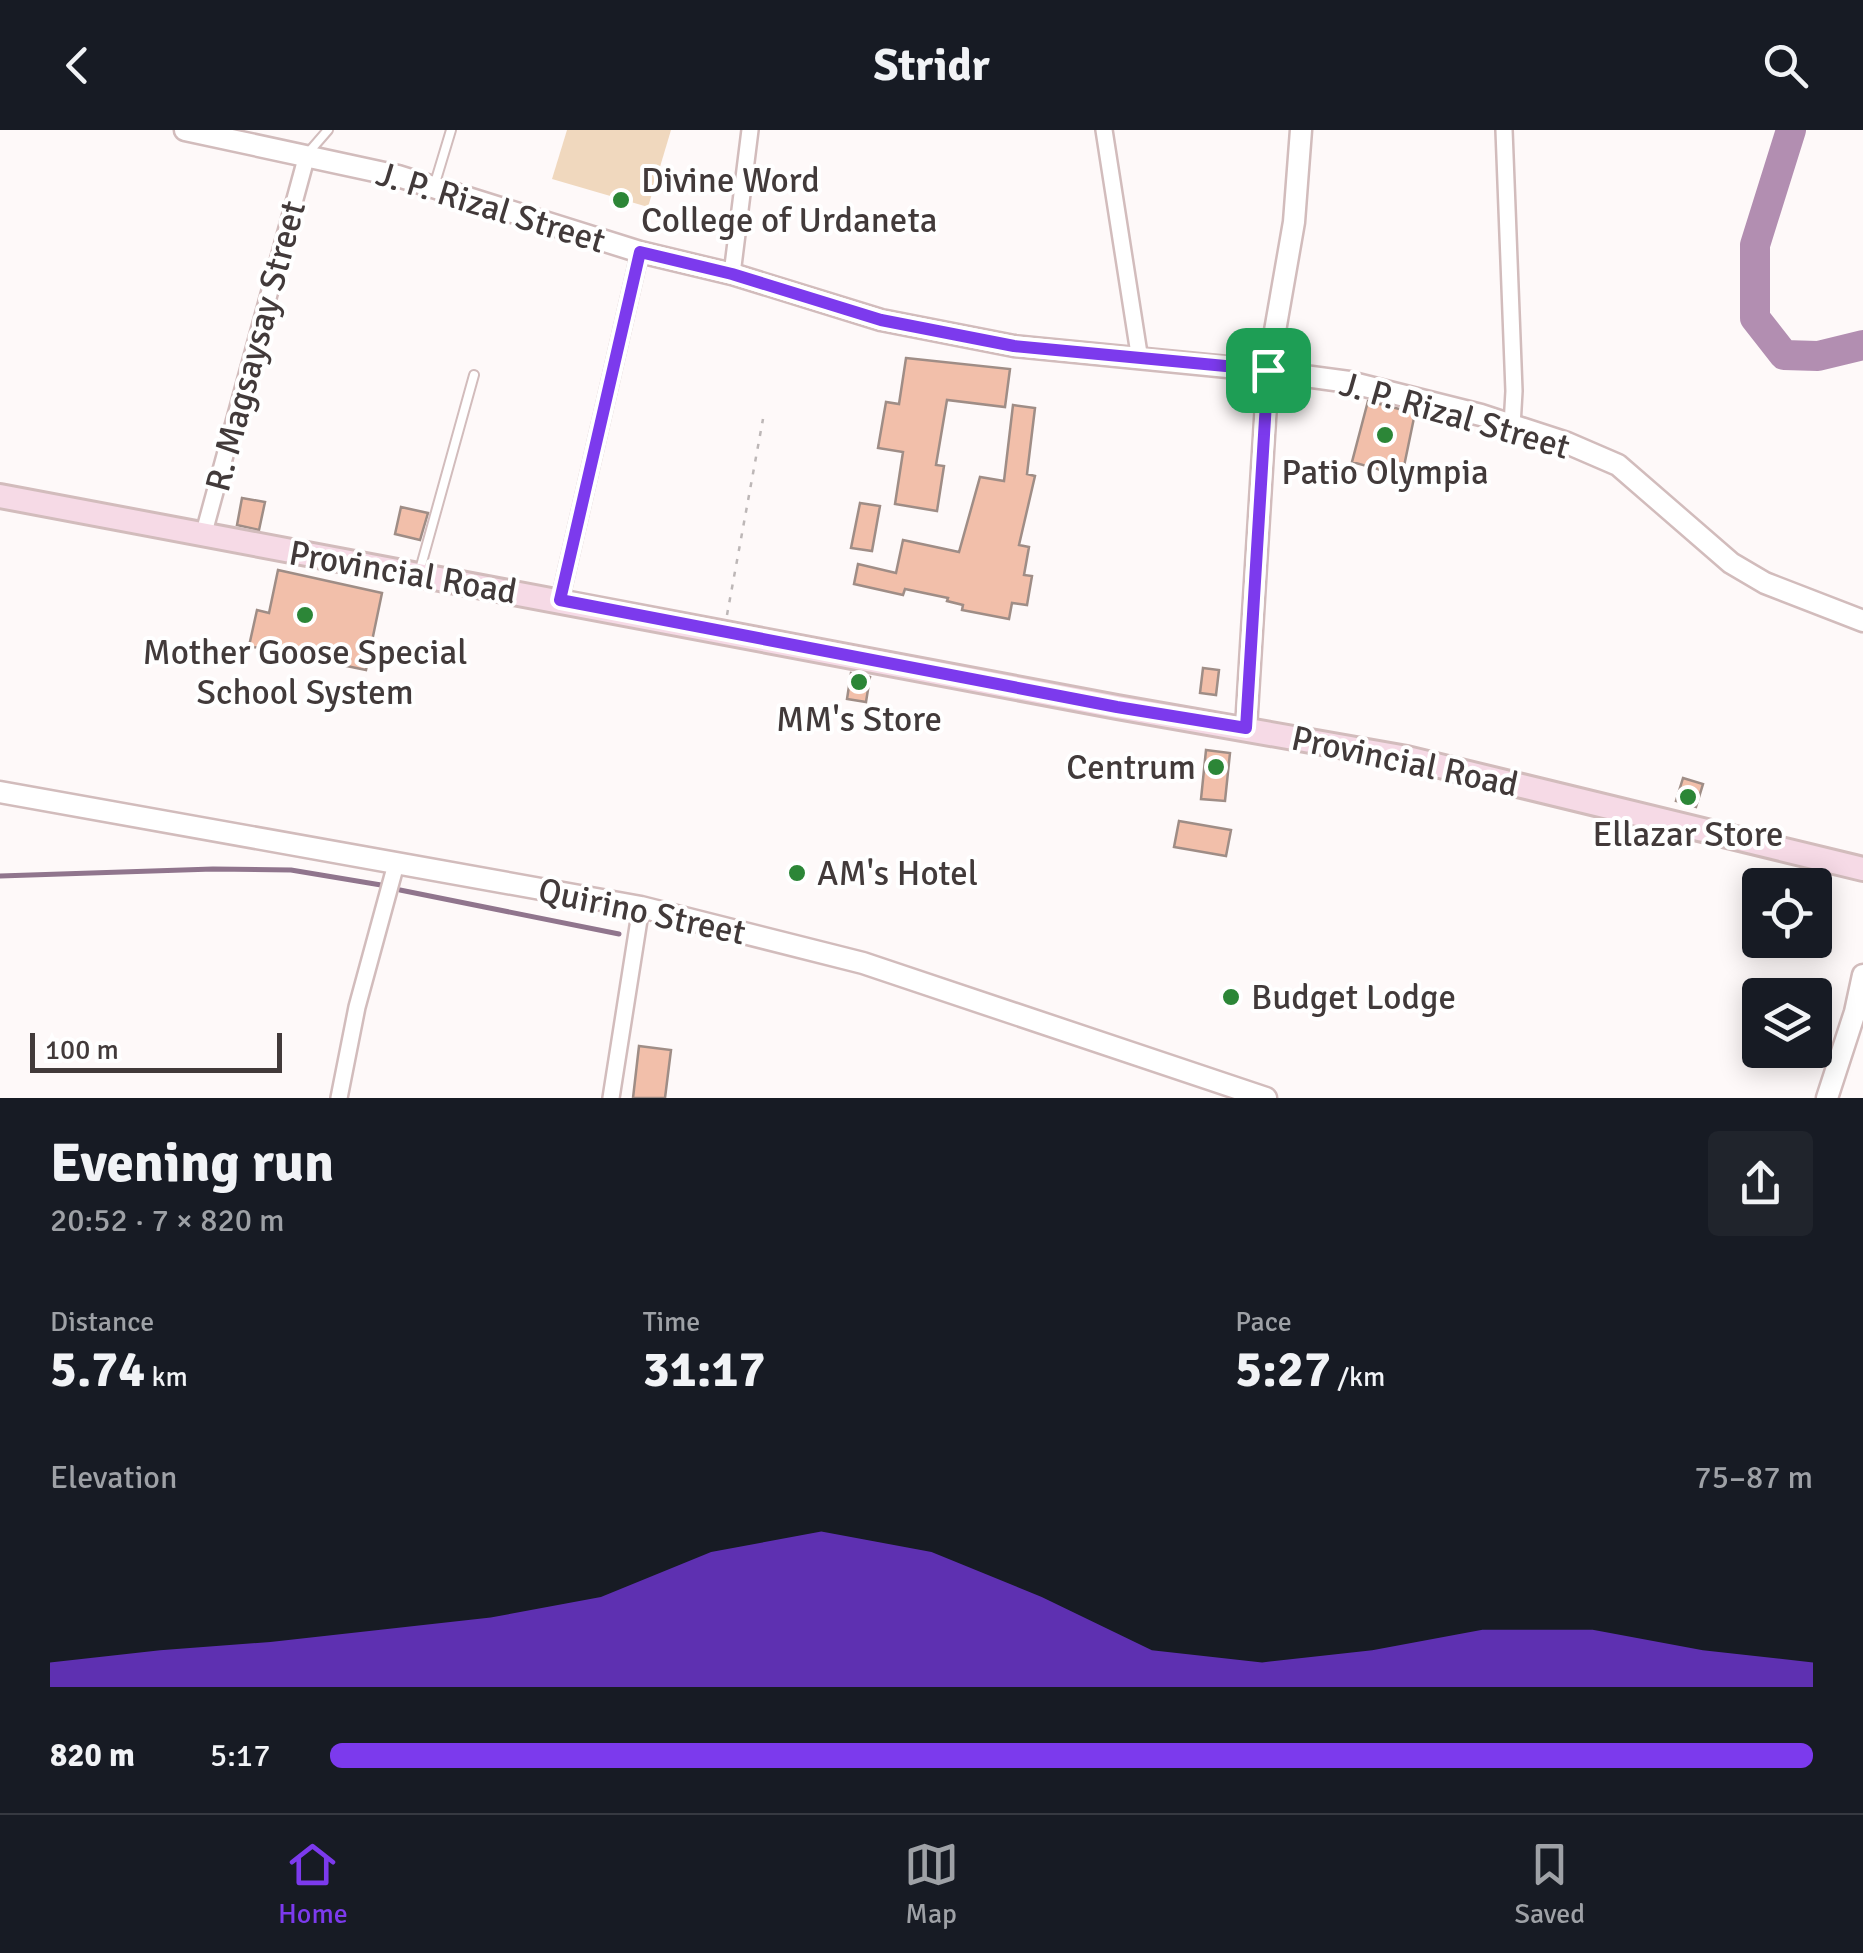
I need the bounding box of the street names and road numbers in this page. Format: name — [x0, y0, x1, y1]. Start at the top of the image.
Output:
street label: J. P. Rizal Street — [371, 152, 610, 263]
street label: R. Magsaysay Street — [196, 196, 315, 496]
street label: J. P. Rizal Street — [1335, 362, 1575, 469]
street label: Provincial Road — [286, 531, 520, 614]
street label: Provincial Road — [1288, 717, 1522, 806]
street label: Quirino Street — [534, 869, 749, 954]

